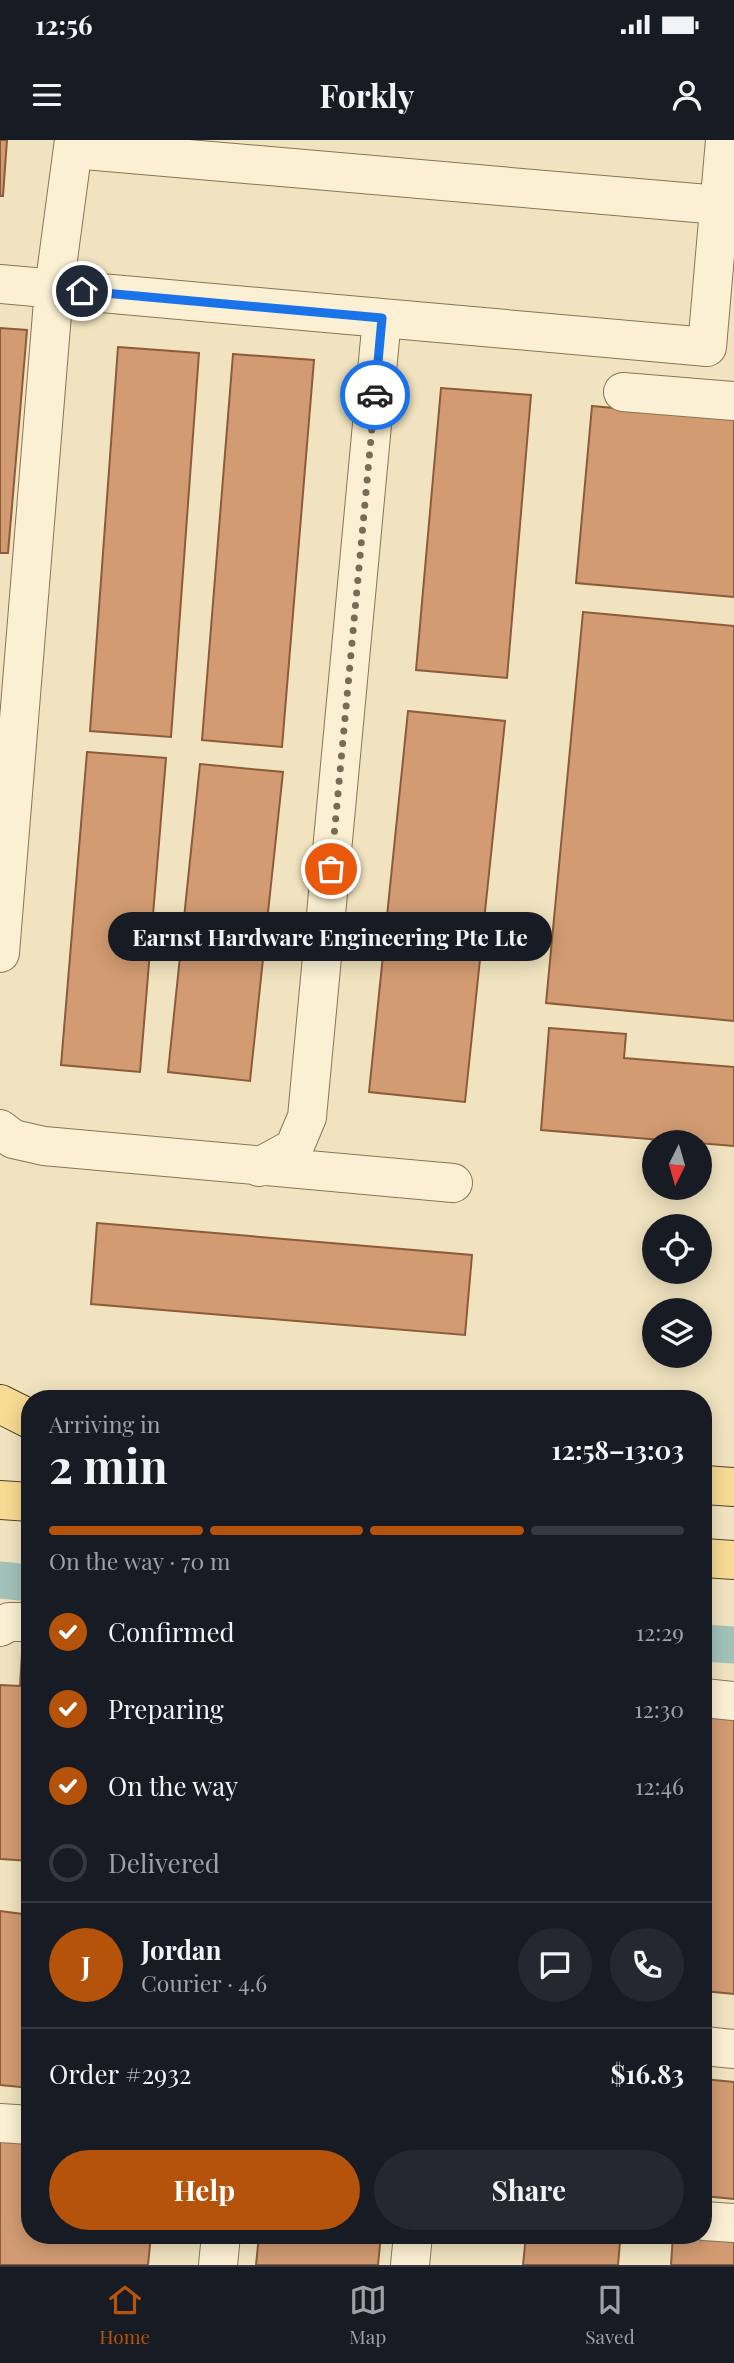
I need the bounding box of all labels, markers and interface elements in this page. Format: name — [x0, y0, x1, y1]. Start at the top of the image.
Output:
text: 12:56 — [35, 7, 93, 42]
text: Forkly — [320, 73, 414, 116]
icon: menu — [28, 76, 66, 114]
icon: person — [668, 76, 706, 114]
pin — [52, 261, 112, 321]
icon: home — [63, 272, 101, 310]
courier — [340, 360, 410, 430]
icon: car — [356, 376, 394, 414]
pin — [301, 839, 361, 899]
icon: bag — [312, 850, 350, 888]
callout: Earnst Hardware Engineering Pte Lte — [109, 911, 553, 960]
text: Earnst Hardware Engineering Pte Lte — [132, 921, 528, 952]
north arrow — [642, 1130, 712, 1200]
map controls — [642, 1130, 712, 1368]
button: locate — [642, 1214, 712, 1284]
button: layers — [642, 1298, 712, 1368]
text: Arriving in — [49, 1408, 161, 1439]
text: 12:58–13:03 — [551, 1432, 684, 1467]
text: 2 min — [49, 1434, 168, 1496]
text: On the way · 70 m — [49, 1545, 230, 1576]
icon: check — [49, 1613, 87, 1651]
text: Confirmed — [108, 1614, 235, 1649]
text: 12:29 — [636, 1616, 684, 1647]
icon: check — [49, 1690, 87, 1728]
text: Preparing — [108, 1691, 224, 1726]
text: 12:30 — [634, 1693, 684, 1724]
icon: check — [49, 1767, 87, 1805]
text: On the way — [108, 1768, 238, 1803]
text: 12:46 — [635, 1770, 684, 1801]
text: Delivered — [108, 1845, 220, 1880]
button: chat — [518, 1928, 592, 2002]
button: phone — [610, 1928, 684, 2002]
text: Jordan — [141, 1932, 221, 1967]
text: J — [81, 1948, 91, 1983]
text: Courier · 4.6 — [141, 1967, 267, 1998]
text: Order #2932 — [49, 2056, 192, 2091]
text: $16.83 — [611, 2056, 684, 2091]
button: Help — [49, 2150, 360, 2230]
button: Share — [374, 2150, 684, 2230]
tab: Home — [99, 2281, 150, 2349]
tab: Map — [349, 2281, 387, 2349]
tab: Saved — [585, 2281, 635, 2349]

